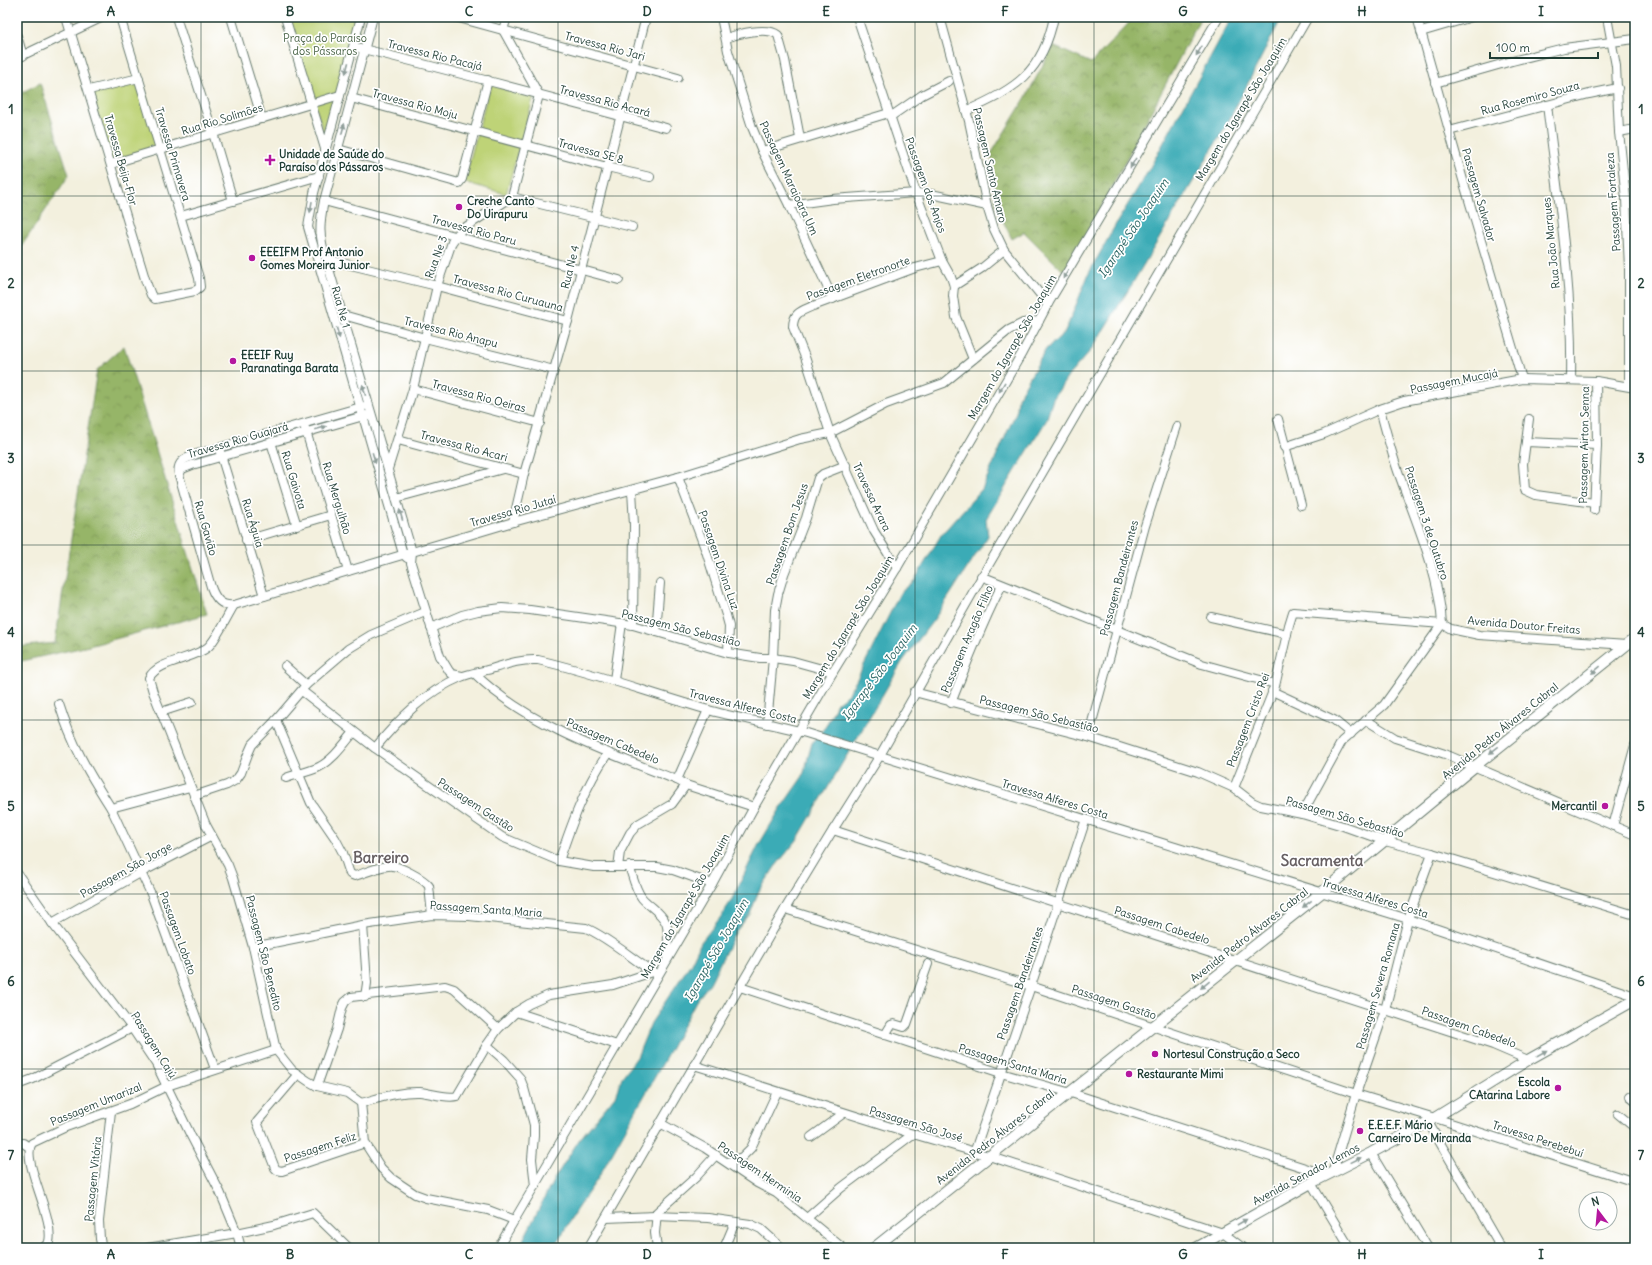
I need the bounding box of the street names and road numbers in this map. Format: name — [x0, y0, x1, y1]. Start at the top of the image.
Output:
street label: Travessa Rio Jari — [563, 29, 647, 63]
street label: Margem do Igarapé São Joaquim — [1192, 34, 1290, 183]
street label: Travessa Rio Pacajá — [386, 36, 484, 74]
street label: Rua Rosemiro Souza — [1479, 78, 1581, 118]
street label: Travessa Rio Acará — [558, 82, 652, 120]
street label: Travessa Rio Moju — [371, 86, 460, 122]
street label: Rua Rio Solimões — [180, 100, 264, 138]
street label: Travessa Primavera — [152, 105, 194, 203]
street label: Passagem Santo Amaro — [970, 106, 1010, 224]
street label: Travessa Beija-Flor — [101, 113, 141, 208]
street label: Passagem Marajoara Um — [756, 119, 822, 238]
street label: Passagem dos Anjos — [902, 135, 950, 235]
street label: Travessa SE 8 — [557, 136, 625, 166]
street label: Passagem Salvador — [1459, 147, 1499, 244]
street label: Passagem Fortaleza — [1603, 152, 1623, 252]
street label: Rua João Marques — [1539, 197, 1563, 289]
street label: Travessa Rio Paru — [430, 212, 519, 248]
street label: Rua Ne 3 — [422, 234, 450, 280]
street label: Rua Ne 4 — [558, 244, 582, 290]
street label: Passagem Eletronorte — [804, 253, 912, 303]
street label: Travessa Rio Curuauna — [451, 272, 565, 314]
street label: Margem do Igarapé São Joaquim — [965, 272, 1060, 422]
street label: Rua Ne 1 — [328, 285, 354, 329]
street label: Travessa Rio Anapu — [402, 314, 500, 351]
street label: Passagem Mucajá — [1409, 366, 1499, 396]
street label: Travessa Rio Oeiras — [431, 377, 527, 415]
street label: Passagem Airton Senna — [1576, 386, 1592, 504]
street label: Travessa Rio Guajará — [186, 419, 290, 461]
street label: Travessa Rio Acari — [419, 428, 509, 464]
street label: Rua Gaivota — [278, 449, 310, 511]
street label: Rua Mergulhão — [319, 460, 355, 536]
street label: Travessa Arara — [850, 460, 894, 534]
street label: Passagem 3 de Outubro — [1402, 464, 1452, 582]
street label: Passagem Bom Jesus — [763, 481, 811, 587]
street label: Travessa Rio Jutaí — [469, 492, 558, 530]
street label: Rua Águia — [239, 496, 268, 549]
street label: Rua Gavião — [191, 499, 221, 557]
street label: Passagem Divina Luz — [695, 509, 743, 611]
street label: Passagem Bandeirantes — [1097, 519, 1141, 637]
street label: Margem do Igarapé São Joaquim — [800, 553, 896, 701]
street label: Passagem Aragão Filho — [938, 583, 996, 695]
street label: Passagem São Sebastião — [620, 606, 742, 650]
street label: Avenida Doutor Freitas — [1467, 613, 1581, 637]
street label: Passagem Cristo Rei — [1224, 671, 1272, 769]
street label: Avenida Pedro Álvares Cabral — [1438, 679, 1561, 782]
street label: Travessa Alferes Costa — [688, 686, 798, 726]
street label: Passagem São Sebastião — [978, 692, 1100, 736]
street label: Passagem Cabedelo — [564, 715, 662, 767]
street label: Passagem Gastão — [435, 775, 517, 835]
street label: Travessa Alferes Costa — [1000, 776, 1110, 822]
street label: Passagem São Sebastião — [1284, 793, 1406, 841]
street label: Margem do Igarapé São Joaquim — [638, 831, 732, 981]
street label: Passagem São Jorge — [78, 839, 174, 901]
street label: Travessa Alferes Costa — [1320, 875, 1430, 921]
street label: Avenida Pedro Álvares Cabral — [1187, 884, 1311, 985]
street label: Passagem Lobato — [156, 890, 200, 976]
street label: Passagem São Benedito — [243, 894, 285, 1012]
street label: Passagem Santa Maria — [429, 898, 543, 920]
street label: Passagem Cabedelo — [1112, 903, 1212, 947]
street label: Passagem Severa Romana — [1353, 921, 1403, 1051]
street label: Passagem Bandeirantes — [994, 924, 1046, 1042]
street label: Passagem Gastão — [1070, 982, 1158, 1022]
street label: Passagem Cabedelo — [1420, 1003, 1518, 1051]
street label: Passagem Cajú — [128, 1009, 180, 1081]
street label: Passagem Santa Maria — [957, 1041, 1069, 1087]
street label: Passagem Umarizal — [48, 1079, 144, 1129]
street label: Avenida Pedro Álvares Cabral — [933, 1086, 1057, 1187]
street label: Passagem São José — [868, 1103, 965, 1145]
street label: Travessa Perebebuí — [1491, 1118, 1586, 1160]
street label: Passagem Feliz — [282, 1129, 358, 1165]
street label: Passagem Vitória — [82, 1136, 104, 1222]
street label: Passagem Herminia — [715, 1139, 805, 1205]
street label: Avenida Senador Lemos — [1250, 1140, 1362, 1208]

